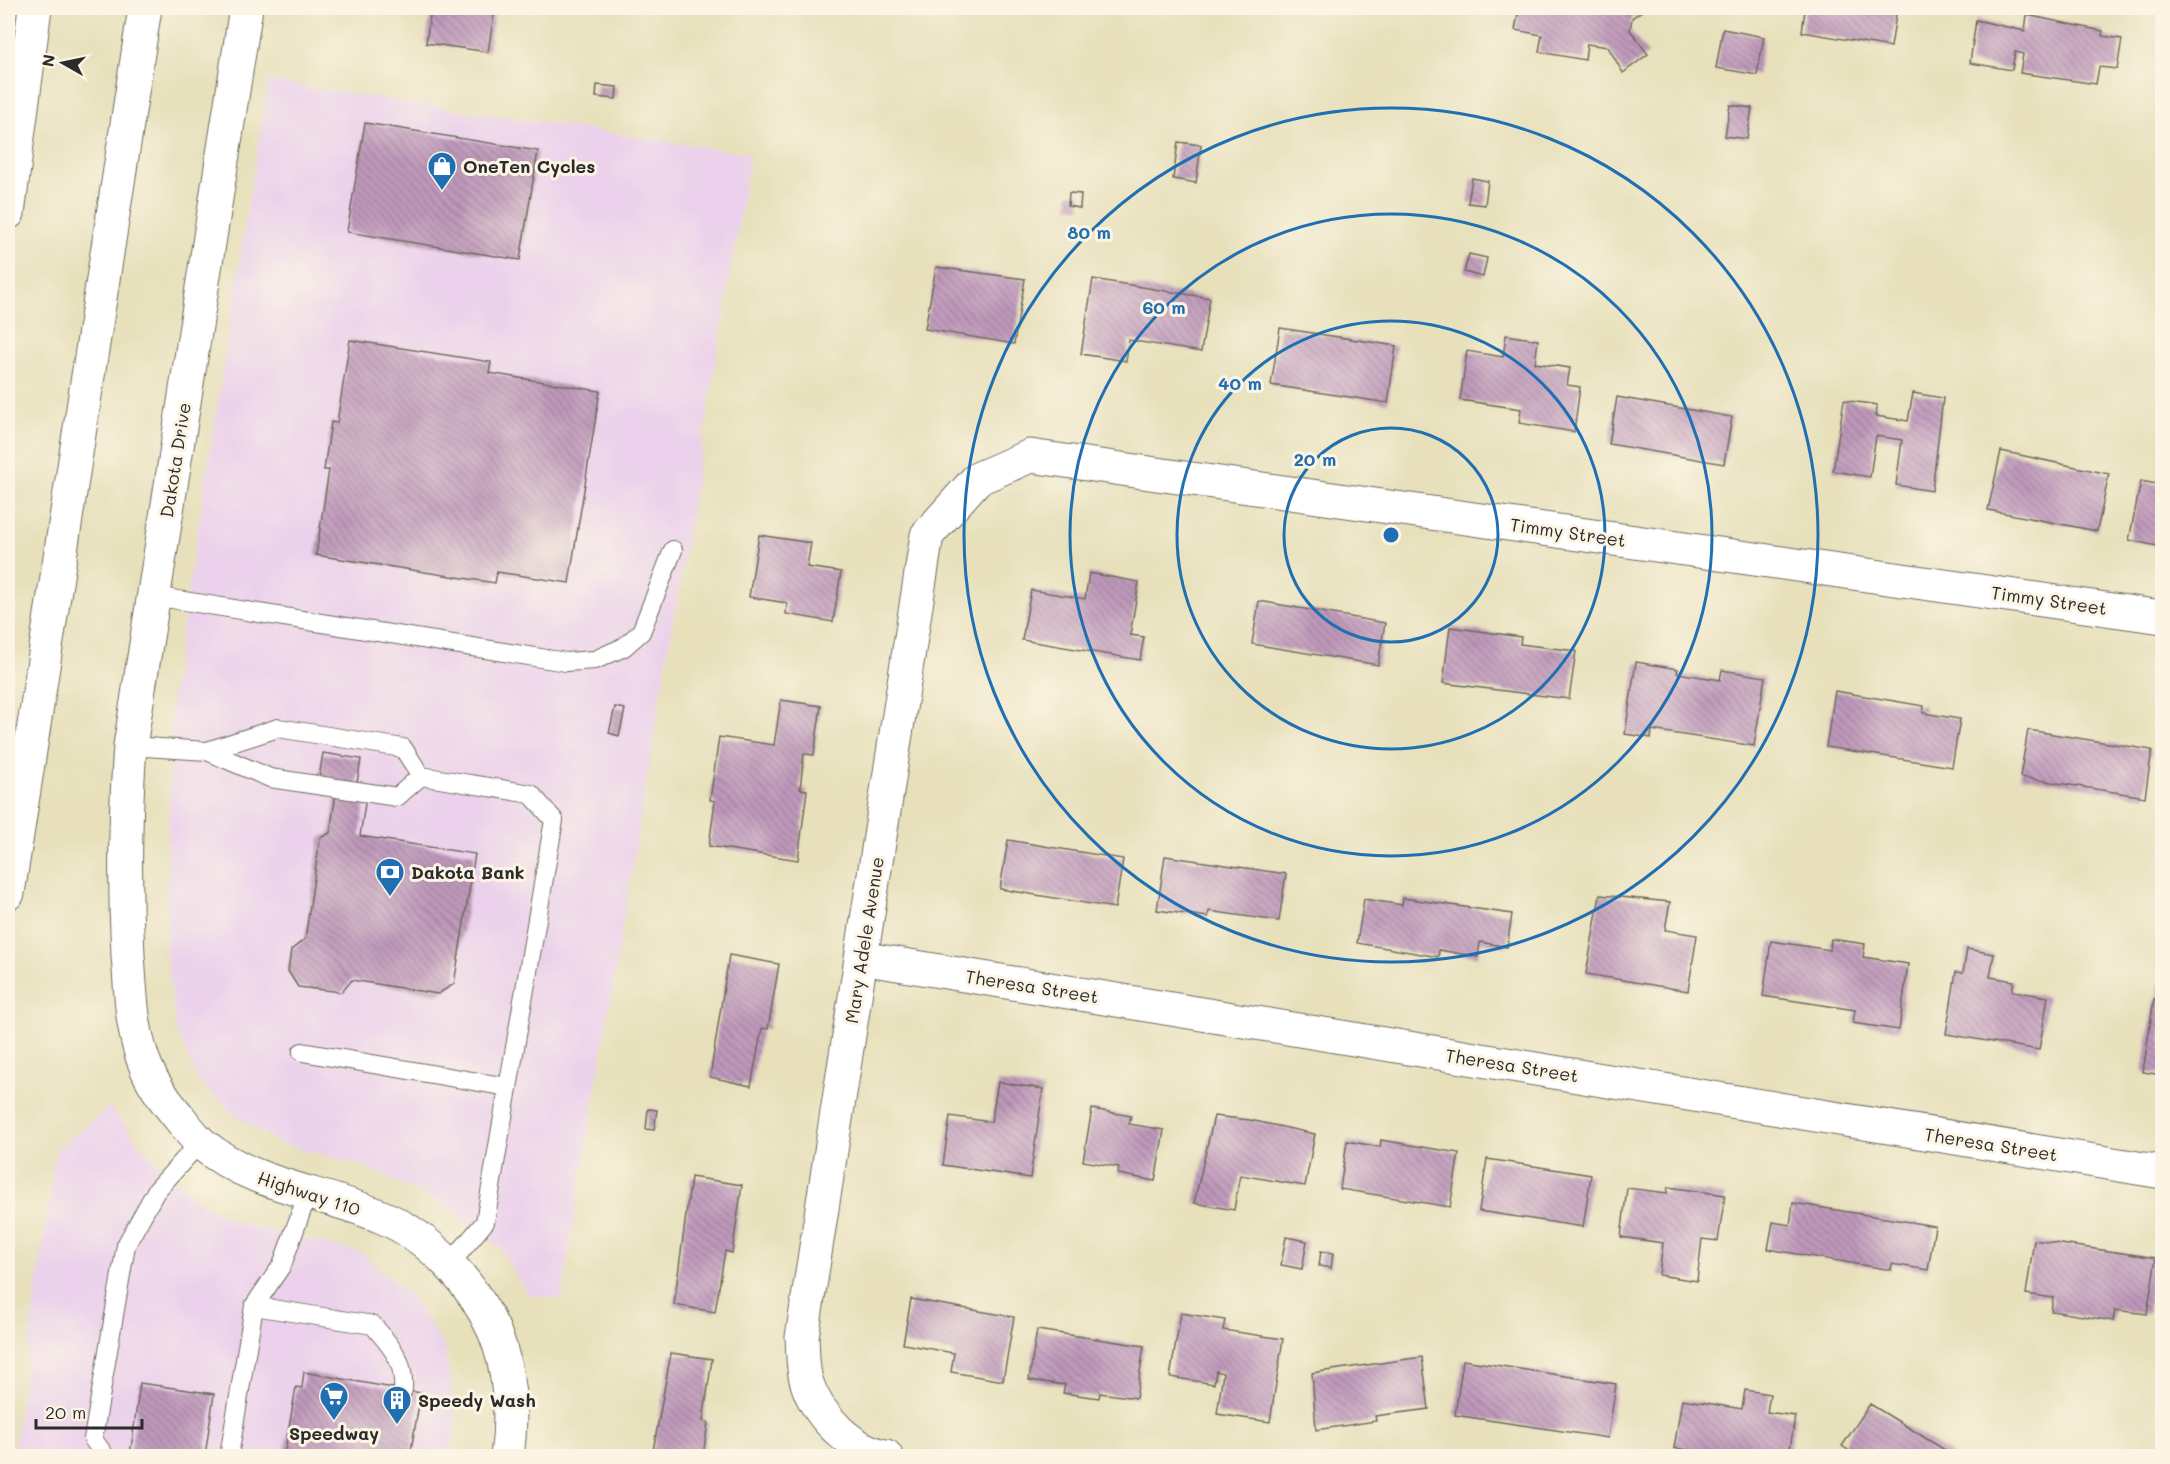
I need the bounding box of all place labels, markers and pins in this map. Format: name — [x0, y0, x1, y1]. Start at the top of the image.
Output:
shop icon: OneTen Cycles — [426, 150, 458, 192]
place label: OneTen Cycles — [463, 154, 595, 178]
centre of rings — [1381, 525, 1401, 545]
bank icon: Dakota Bank — [374, 856, 406, 898]
place label: Dakota Bank — [411, 860, 524, 884]
supermarket icon: Speedway — [318, 1380, 350, 1422]
building icon: Speedy Wash — [381, 1384, 413, 1426]
place label: Speedy Wash — [418, 1388, 536, 1412]
place label: Speedway — [289, 1421, 379, 1445]

